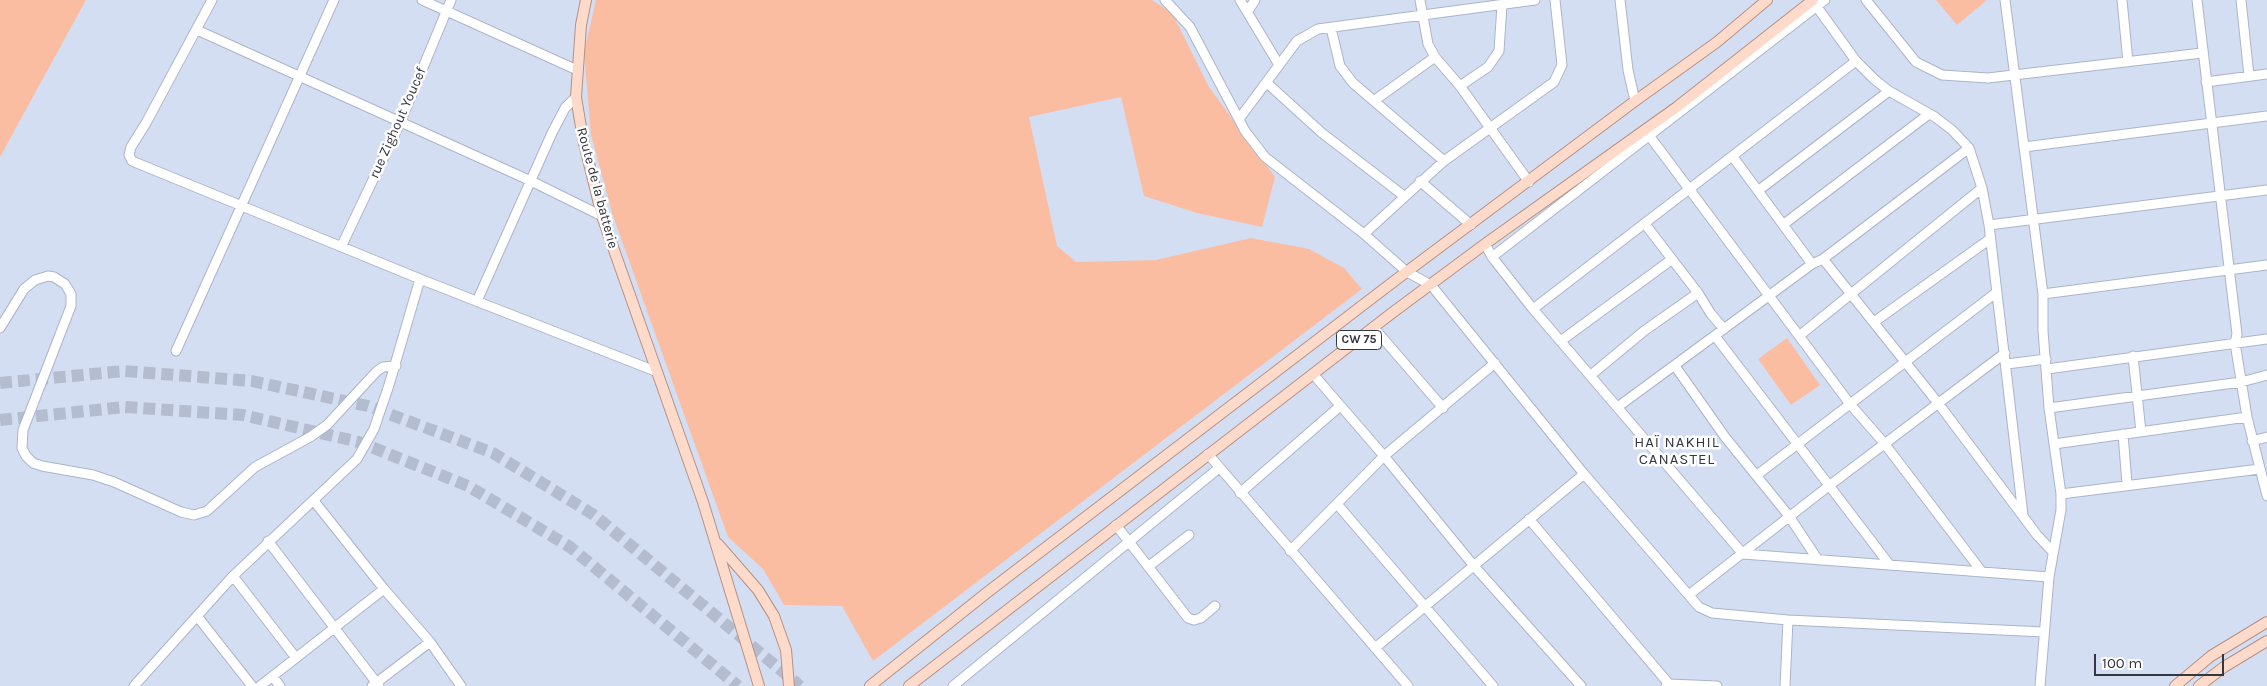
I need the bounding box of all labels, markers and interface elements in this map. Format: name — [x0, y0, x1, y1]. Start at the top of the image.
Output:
street label: rue Zighout Youcef — [366, 65, 430, 181]
street label: Route de la batterie — [573, 126, 621, 250]
road number: CW 75 — [1336, 330, 1382, 350]
district label: HAÏ NAKHIL CANASTEL — [1633, 434, 1721, 469]
scale bar — [2097, 644, 2227, 676]
text: 100 m — [2102, 654, 2142, 672]

